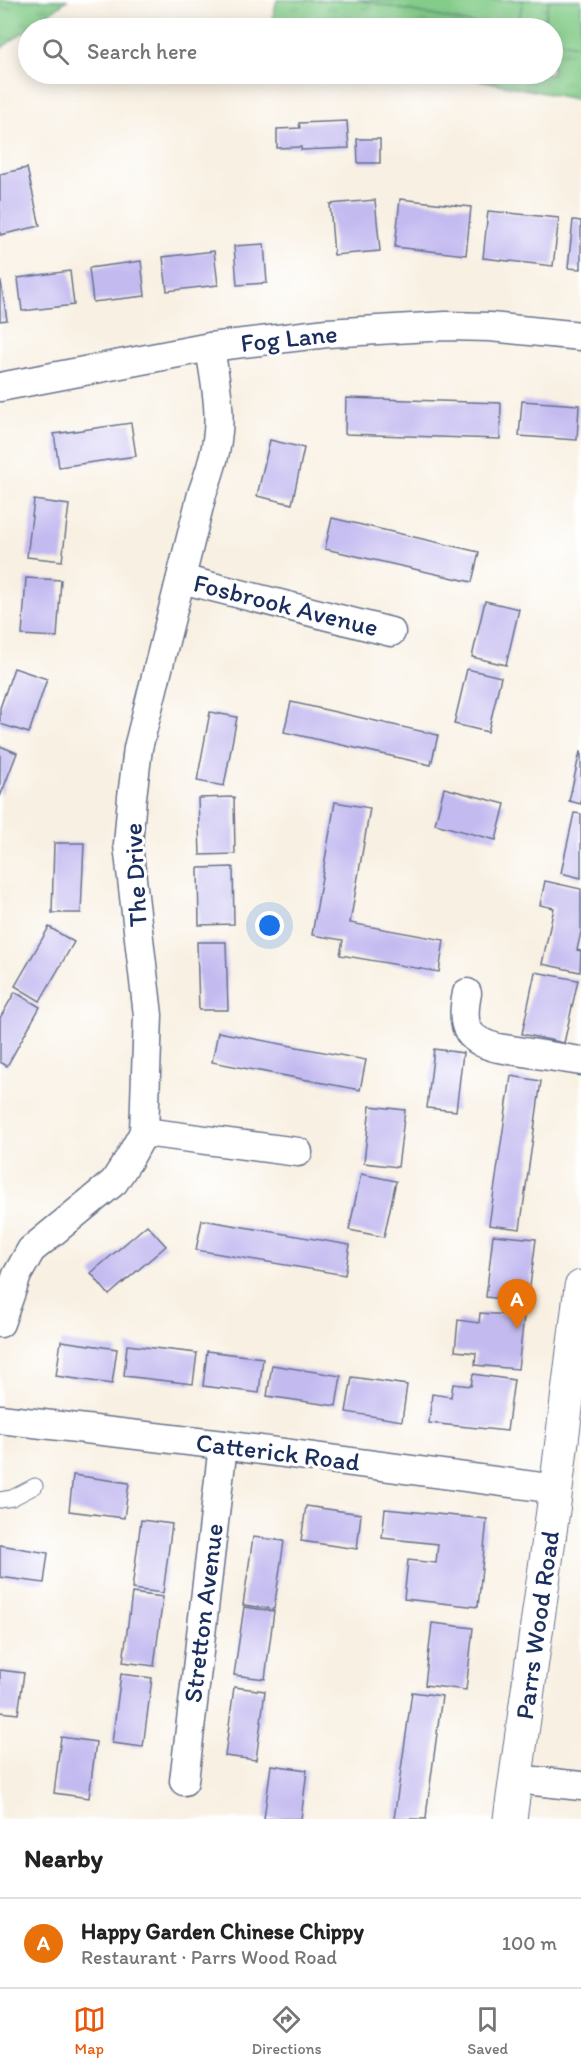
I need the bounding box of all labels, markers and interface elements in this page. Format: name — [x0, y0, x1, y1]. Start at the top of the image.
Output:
search box — [18, 18, 563, 84]
icon: search — [39, 35, 72, 68]
text: Search here — [87, 38, 197, 65]
street label: Fog Lane — [239, 317, 339, 359]
street label: Fosbrook Avenue — [190, 567, 382, 643]
street label: The Drive — [116, 822, 154, 928]
your location — [255, 911, 284, 940]
pin: A — [498, 1280, 536, 1329]
street label: Catterick Road — [194, 1426, 363, 1478]
street label: Stretton Avenue — [176, 1522, 230, 1704]
street label: Parrs Wood Road — [508, 1529, 566, 1721]
text: Nearby — [24, 1842, 103, 1874]
text: Happy Garden Chinese Chippy — [81, 1918, 364, 1945]
text: A — [37, 1931, 50, 1955]
text: 100 m — [502, 1931, 557, 1955]
text: Restaurant · Parrs Wood Road — [81, 1945, 337, 1969]
tab: Map — [73, 2003, 106, 2058]
tab: Directions — [251, 2003, 322, 2058]
tab: Saved — [467, 2003, 508, 2058]

